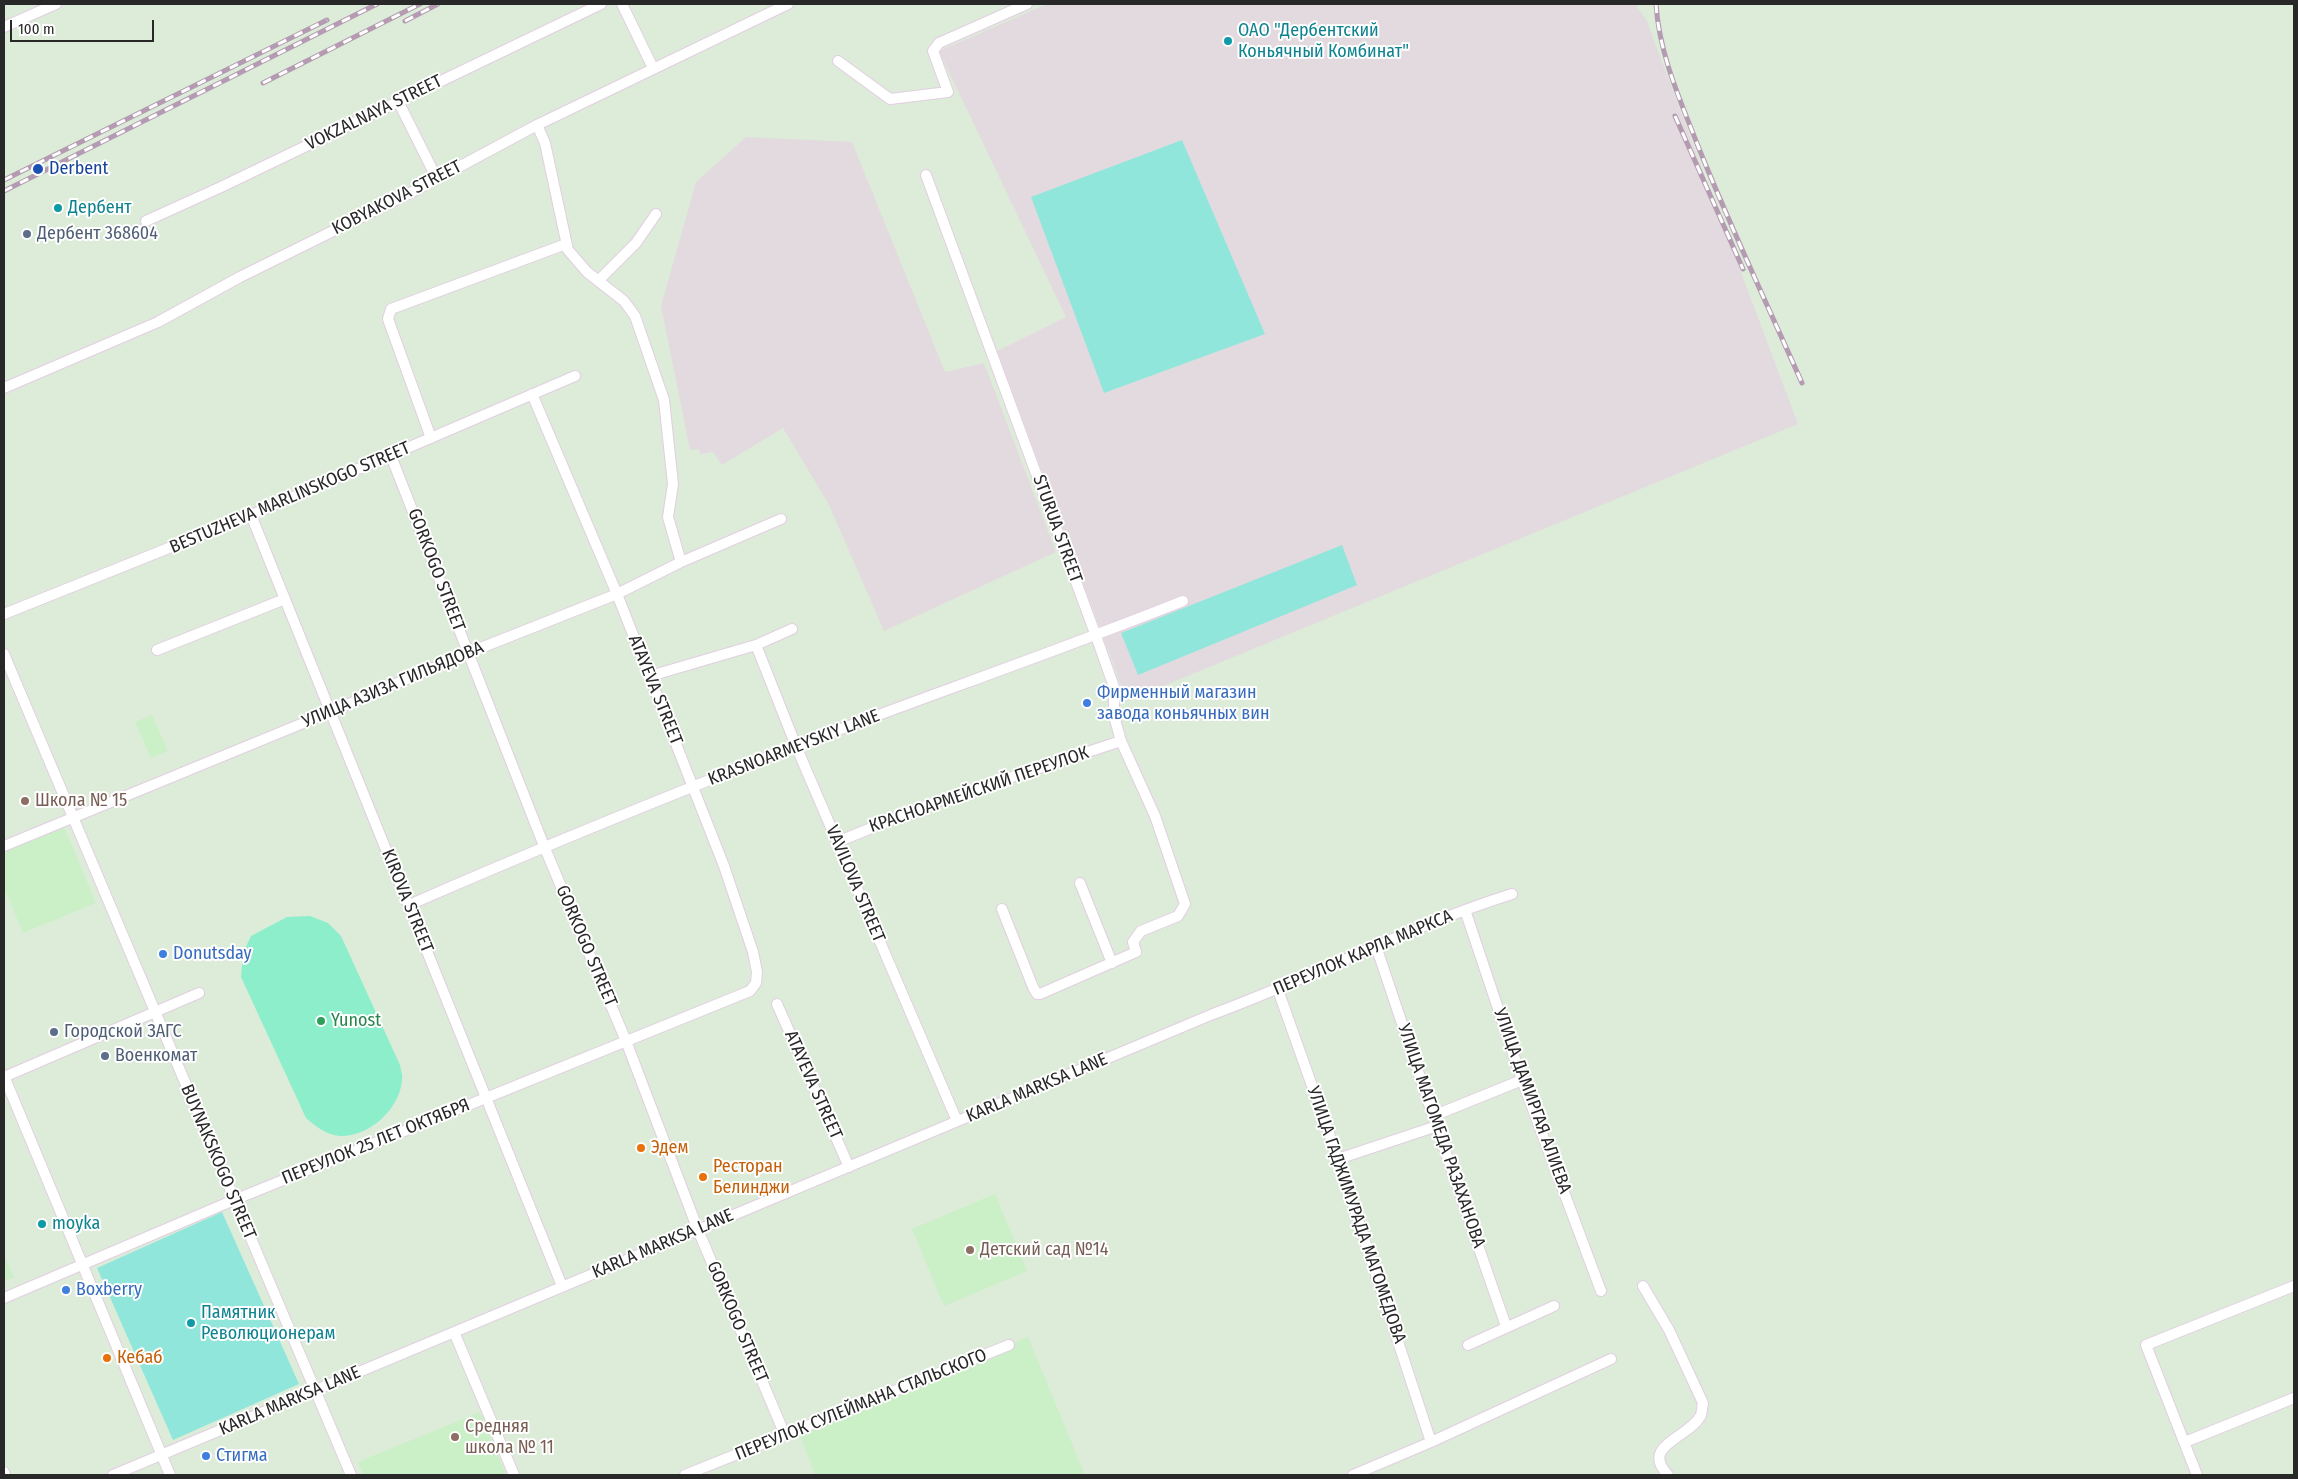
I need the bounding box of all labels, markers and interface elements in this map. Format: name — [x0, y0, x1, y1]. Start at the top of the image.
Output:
scale bar — [12, 10, 156, 42]
text: 100 m — [18, 20, 55, 38]
place label: ОАО "Дербентский Коньячный Комбинат" — [1238, 20, 1409, 62]
marker: ОАО "Дербентский Коньячный Комбинат" — [1222, 35, 1234, 47]
street label: VOKZALNAYA STREET — [302, 71, 446, 155]
street label: KOBYAKOVA STREET — [329, 156, 465, 240]
place label: Derbent — [49, 158, 108, 180]
marker: Derbent — [31, 162, 45, 176]
place label: Дербент — [68, 197, 132, 219]
marker: Дербент — [52, 202, 64, 214]
place label: Дербент 368604 — [37, 223, 158, 245]
marker: Дербент 368604 — [21, 228, 33, 240]
street label: BESTUZHEVA MARLINSKOGO STREET — [167, 438, 413, 558]
street label: STURUA STREET — [1028, 472, 1086, 586]
street label: GORKOGO STREET — [403, 506, 469, 634]
street label: ATAYEVA STREET — [623, 632, 687, 748]
street label: УЛИЦА АЗИЗА ГИЛЬЯДОВА — [299, 637, 487, 733]
place label: Фирменный магазин завода коньячных вин — [1097, 682, 1269, 724]
marker: Фирменный магазин завода коньячных вин — [1081, 697, 1093, 709]
street label: KRASNOARMEYSKIY LANE — [705, 705, 883, 791]
street label: КРАСНОАРМЕЙСКИЙ ПЕРЕУЛОК — [866, 742, 1092, 838]
place label: Школа № 15 — [35, 790, 127, 812]
marker: Школа № 15 — [19, 795, 31, 807]
street label: VAVILOVA STREET — [821, 822, 889, 946]
street label: KIROVA STREET — [376, 846, 438, 956]
street label: GORKOGO STREET — [551, 882, 621, 1010]
street label: ПЕРЕУЛОК КАРЛА МАРКСА — [1270, 905, 1456, 1001]
place label: Donutsday — [173, 943, 252, 965]
marker: Donutsday — [157, 948, 169, 960]
street label: УЛИЦА ДАМИРГАЯ АЛИЕВА — [1488, 1005, 1576, 1197]
place label: Yunost — [331, 1010, 381, 1032]
marker: Yunost — [315, 1015, 327, 1027]
place label: Городской ЗАГС — [64, 1021, 182, 1043]
street label: УЛИЦА МАГОМЕДА РАЗАХАНОВА — [1392, 1021, 1490, 1251]
marker: Городской ЗАГС — [48, 1026, 60, 1038]
street label: ATAYEVA STREET — [779, 1027, 847, 1143]
place label: Военкомат — [115, 1045, 197, 1067]
street label: KARLA MARKSA LANE — [963, 1049, 1111, 1127]
marker: Военкомат — [99, 1050, 111, 1062]
street label: BUYNAKSKOGO STREET — [176, 1081, 260, 1243]
street label: УЛИЦА ГАДЖИМУРАДА МАГОМЕДОВА — [1302, 1084, 1410, 1346]
street label: ПЕРЕУЛОК 25 ЛЕТ ОКТЯБРЯ — [279, 1094, 473, 1190]
place label: Эдем — [651, 1137, 688, 1159]
marker: Эдем — [635, 1142, 647, 1154]
place label: Ресторан Белинджи — [713, 1156, 790, 1198]
marker: Ресторан Белинджи — [697, 1171, 709, 1183]
street label: KARLA MARKSA LANE — [589, 1205, 737, 1283]
place label: moyka — [52, 1213, 100, 1235]
marker: moyka — [36, 1218, 48, 1230]
place label: Детский сад №14 — [980, 1239, 1109, 1261]
marker: Детский сад №14 — [964, 1244, 976, 1256]
street label: GORKOGO STREET — [702, 1258, 772, 1386]
place label: Boxberry — [76, 1279, 142, 1301]
marker: Boxberry — [60, 1284, 72, 1296]
place label: Памятник Революционерам — [201, 1302, 335, 1345]
marker: Памятник Революционерам — [185, 1317, 197, 1329]
street label: ПЕРЕУЛОК СУЛЕЙМАНА СТАЛЬСКОГО — [732, 1344, 990, 1466]
place label: Кебаб — [117, 1347, 163, 1369]
marker: Кебаб — [101, 1352, 113, 1364]
street label: KARLA MARKSA LANE — [216, 1362, 364, 1440]
place label: Средняя школа № 11 — [465, 1416, 554, 1458]
marker: Средняя школа № 11 — [449, 1431, 461, 1443]
place label: Стигма — [216, 1445, 268, 1467]
marker: Стигма — [200, 1450, 212, 1462]

